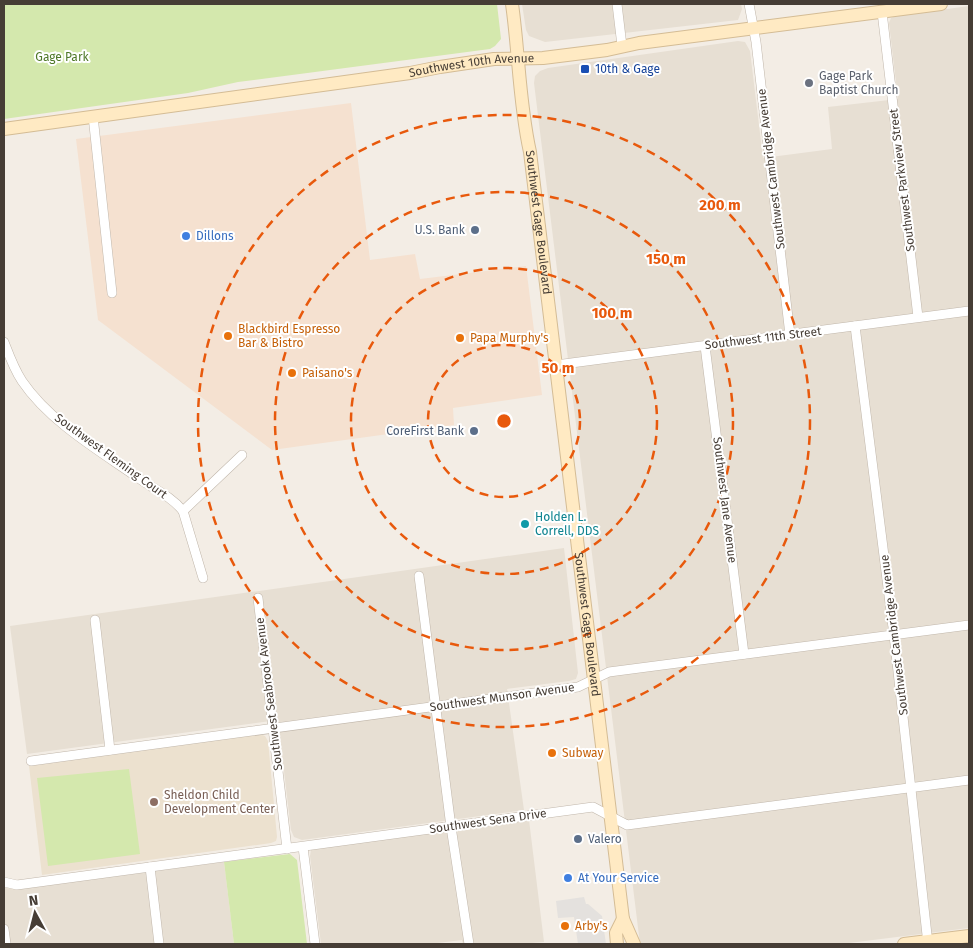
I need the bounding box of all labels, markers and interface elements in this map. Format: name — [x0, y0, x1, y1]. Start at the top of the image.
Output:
park label: Gage Park — [35, 50, 90, 64]
street label: Southwest 10th Avenue — [408, 51, 534, 80]
place label: 10th & Gage — [595, 62, 660, 76]
marker: 10th & Gage — [579, 63, 591, 75]
place label: Gage Park Baptist Church — [819, 69, 898, 97]
marker: Gage Park Baptist Church — [803, 77, 815, 89]
street label: Southwest Cambridge Avenue — [754, 88, 788, 250]
street label: Southwest Parkview Street — [886, 107, 918, 252]
street label: Southwest Gage Boulevard — [523, 149, 554, 295]
text: 200 m — [699, 196, 741, 214]
place label: U.S. Bank — [415, 223, 466, 237]
marker: U.S. Bank — [469, 224, 481, 236]
place label: Dillons — [196, 229, 234, 243]
marker: Dillons — [180, 230, 192, 242]
text: 150 m — [646, 250, 686, 268]
text: 100 m — [592, 304, 632, 322]
place label: Blackbird Espresso Bar & Bistro — [238, 322, 340, 350]
street label: Southwest 11th Street — [704, 324, 823, 352]
marker: Blackbird Espresso Bar & Bistro — [222, 330, 234, 342]
place label: Papa Murphy's — [470, 331, 549, 345]
marker: Papa Murphy's — [454, 332, 466, 344]
text: 50 m — [541, 359, 575, 377]
place label: Paisano's — [302, 366, 353, 380]
marker: Paisano's — [286, 367, 298, 379]
street label: Southwest Fleming Court — [52, 411, 170, 502]
centre of rings — [495, 412, 513, 430]
place label: CoreFirst Bank — [386, 424, 465, 438]
marker: CoreFirst Bank — [468, 425, 480, 437]
street label: Southwest Jane Avenue — [710, 436, 740, 564]
place label: Holden L. Correll, DDS — [535, 510, 600, 538]
marker: Holden L. Correll, DDS — [519, 518, 531, 530]
street label: Southwest Gage Boulevard — [572, 552, 603, 697]
street label: Southwest Cambridge Avenue — [877, 554, 911, 716]
street label: Southwest Seabrook Avenue — [253, 617, 285, 771]
street label: Southwest Munson Avenue — [429, 680, 575, 714]
place label: Subway — [562, 746, 603, 760]
marker: Subway — [546, 747, 558, 759]
place label: Sheldon Child Development Center — [164, 788, 275, 816]
marker: Sheldon Child Development Center — [148, 796, 160, 808]
street label: Southwest Sena Drive — [429, 806, 547, 836]
place label: Valero — [588, 832, 622, 846]
marker: Valero — [572, 833, 584, 845]
place label: At Your Service — [578, 871, 659, 885]
marker: At Your Service — [562, 872, 574, 884]
north arrow — [10, 888, 60, 938]
text: N — [28, 892, 39, 910]
place label: Arby's — [575, 919, 608, 933]
marker: Arby's — [559, 920, 571, 932]

